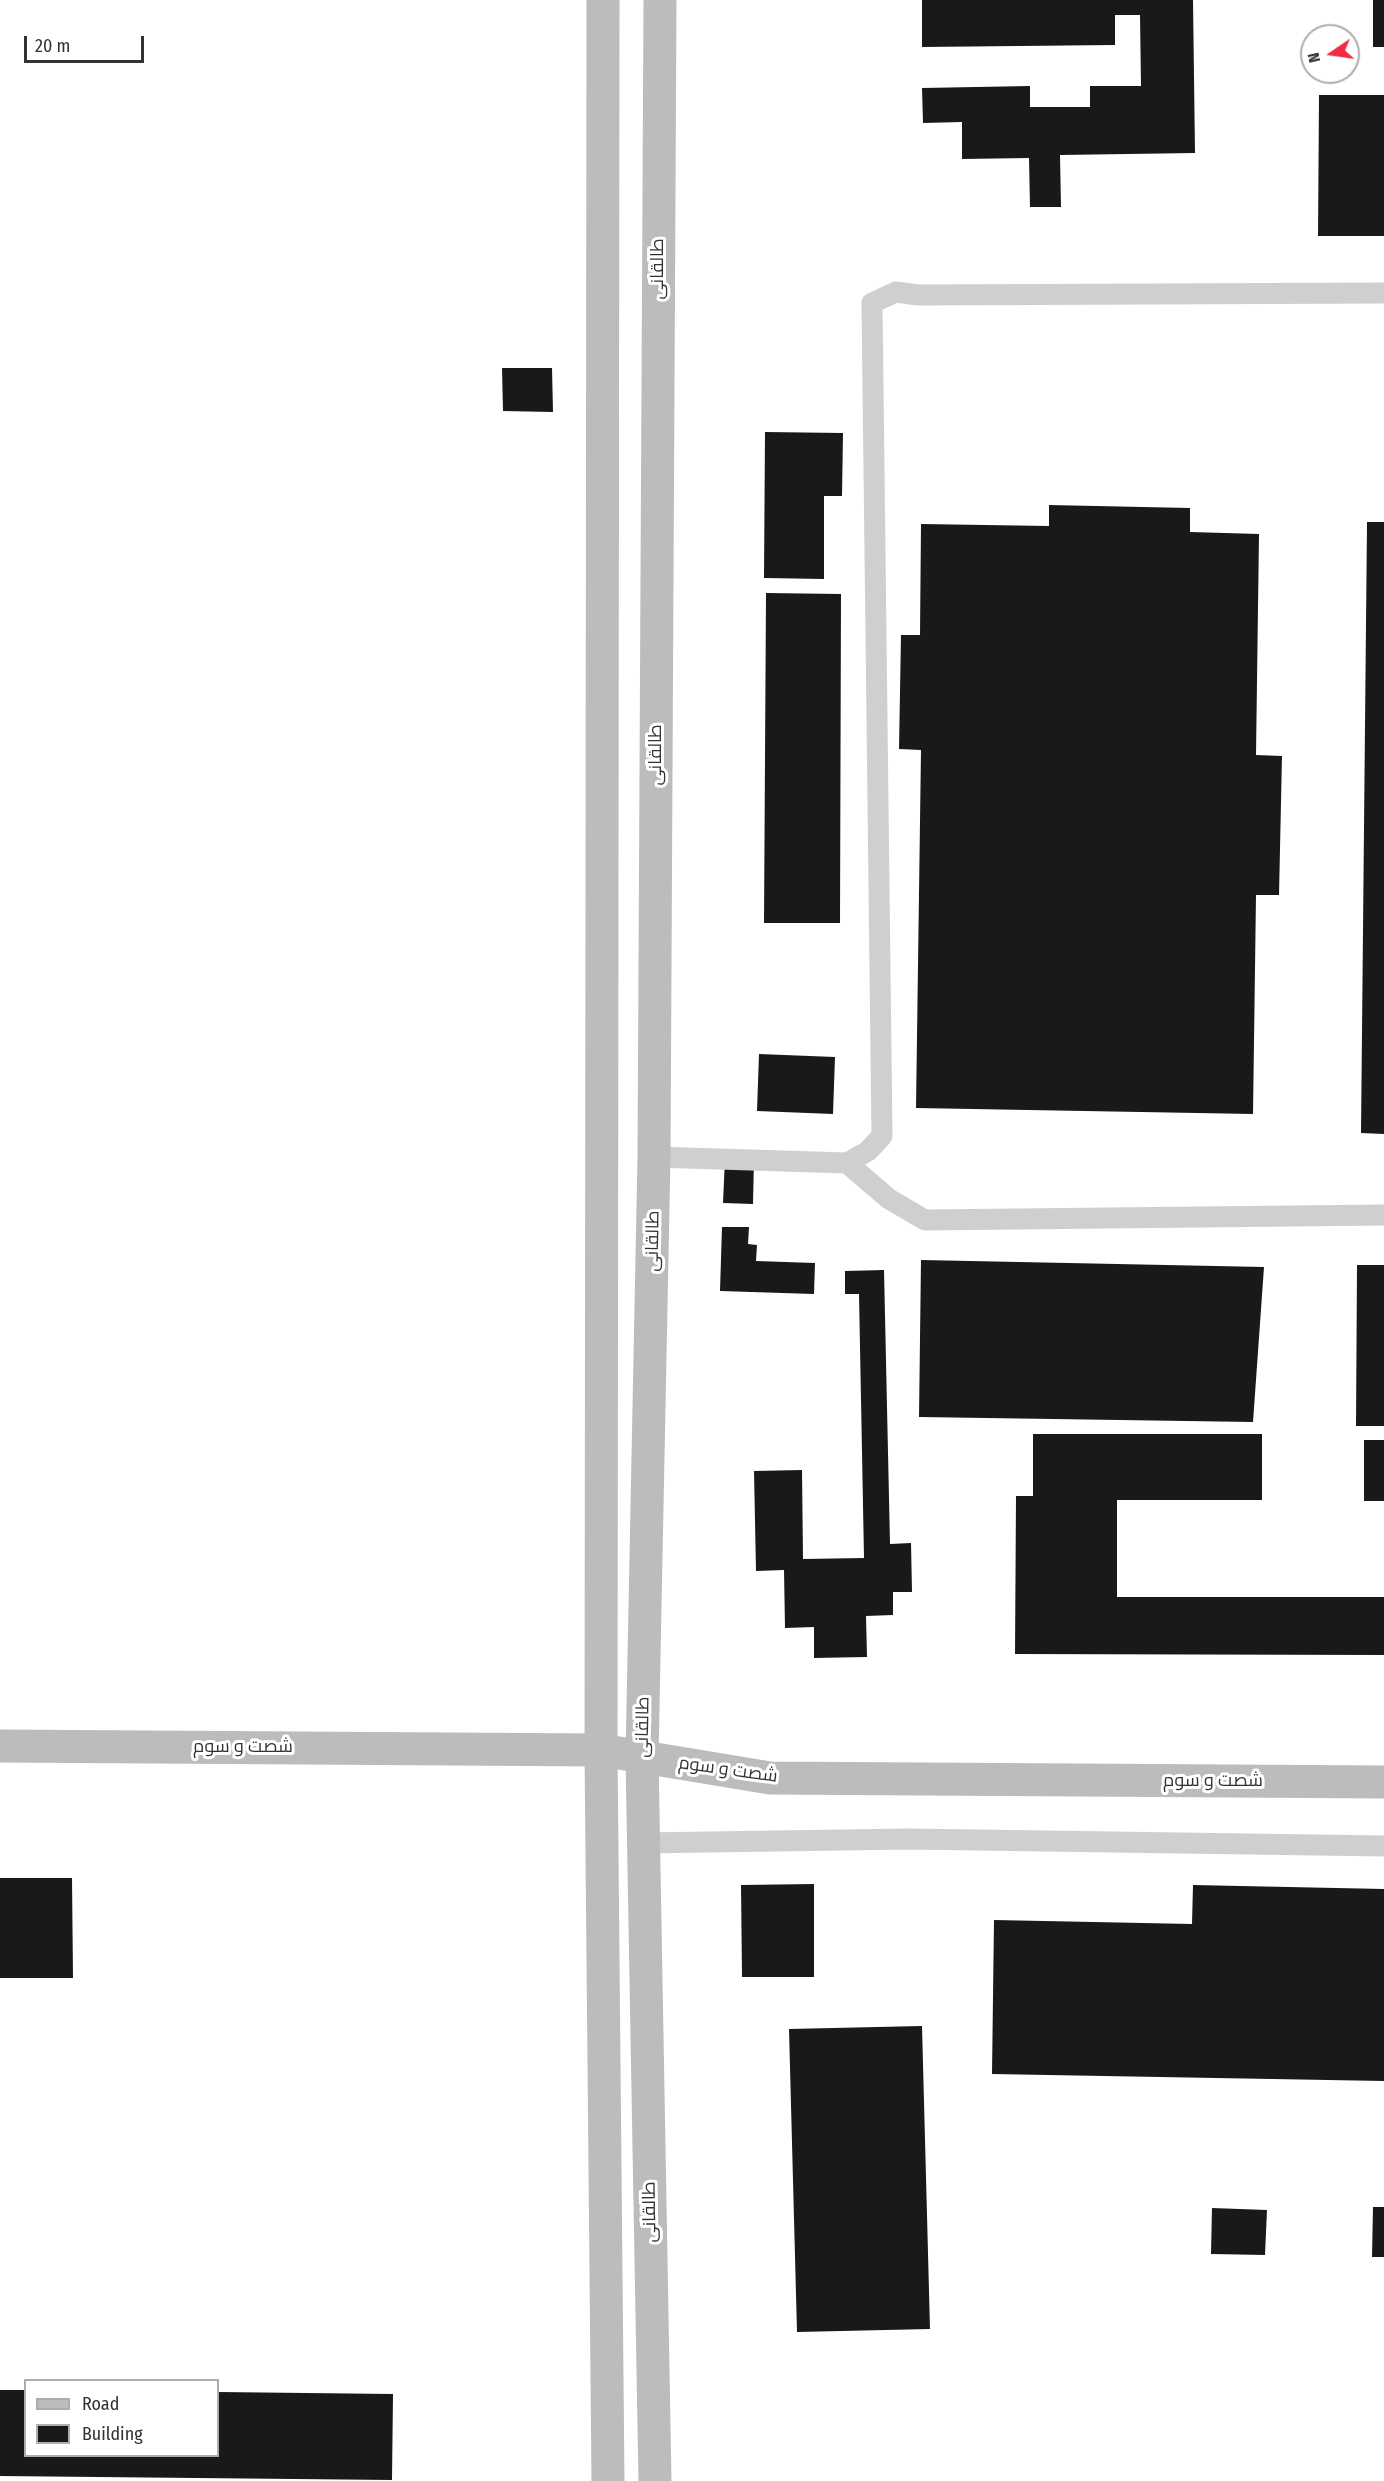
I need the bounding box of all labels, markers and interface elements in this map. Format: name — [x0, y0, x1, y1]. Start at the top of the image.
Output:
scale bar — [27, 24, 147, 62]
north arrow — [1300, 24, 1360, 84]
text: 20 m — [35, 35, 70, 57]
text: N — [1304, 51, 1324, 65]
street label: طالقانی — [647, 238, 669, 300]
street label: طالقانی — [645, 724, 667, 786]
street label: طالقانی — [642, 1210, 664, 1272]
street label: طالقانی — [632, 1696, 654, 1758]
street label: شصت و سوم — [193, 1736, 293, 1758]
street label: شصت و سوم — [677, 1752, 779, 1788]
street label: شصت و سوم — [1163, 1770, 1263, 1792]
street label: طالقانی — [639, 2181, 661, 2243]
legend — [24, 2379, 219, 2457]
text: Road — [82, 2393, 119, 2415]
text: Building — [82, 2423, 143, 2445]

